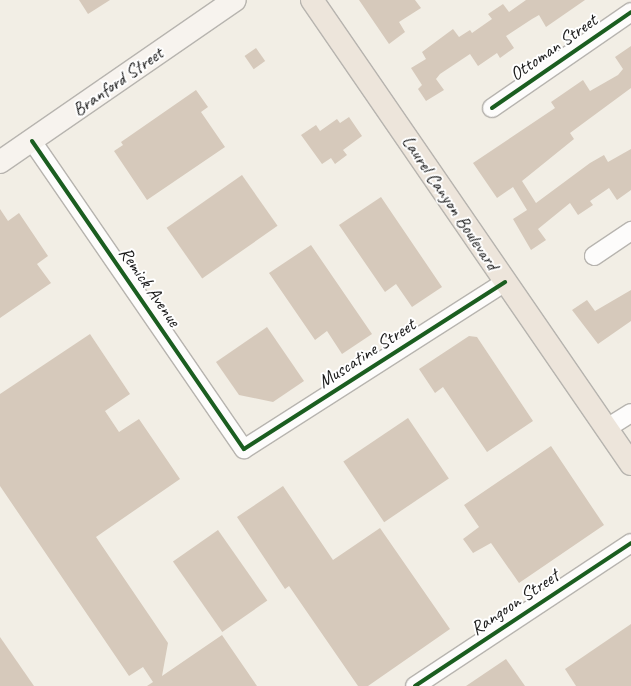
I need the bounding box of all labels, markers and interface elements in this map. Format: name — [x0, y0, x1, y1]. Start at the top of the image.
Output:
street label: Ottoman Street — [506, 9, 602, 87]
street label: Branford Street — [68, 42, 168, 122]
street label: Laurel Canyon Boulevard — [396, 131, 504, 275]
street label: Remick Avenue — [113, 243, 185, 331]
street label: Muscatine Street — [314, 314, 420, 394]
street label: Rangoon Street — [467, 565, 563, 641]

